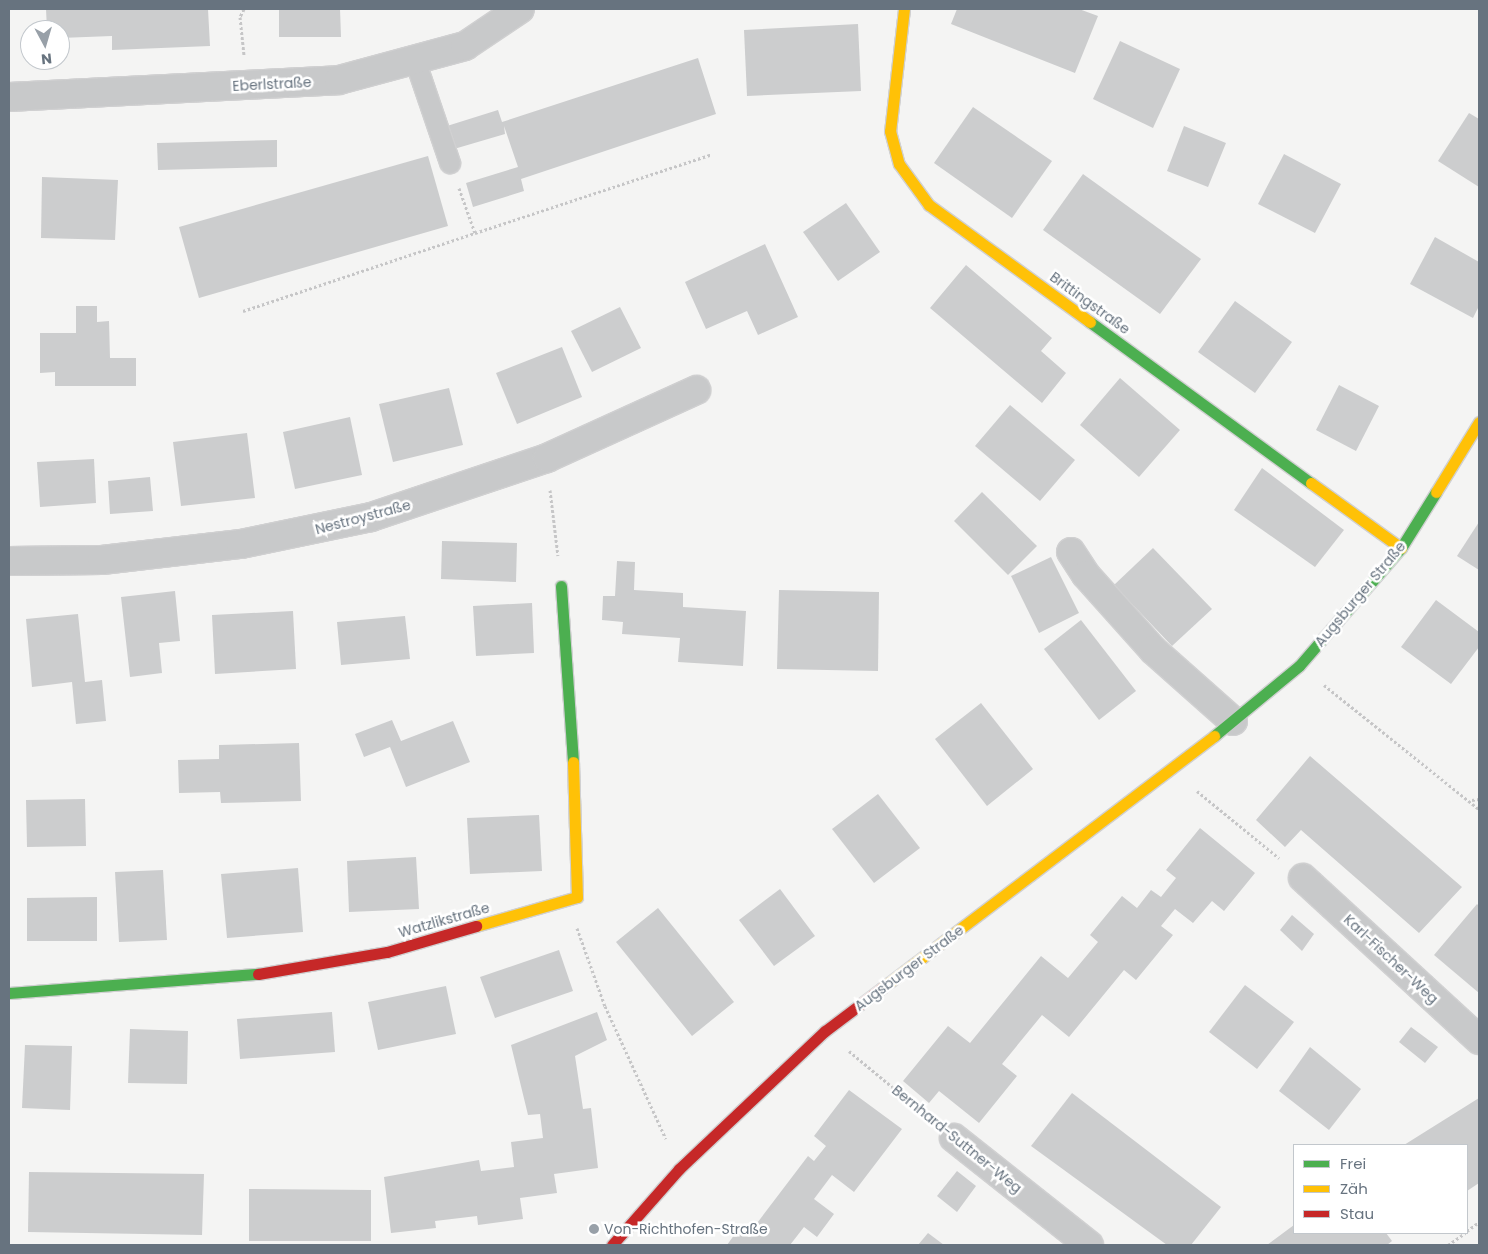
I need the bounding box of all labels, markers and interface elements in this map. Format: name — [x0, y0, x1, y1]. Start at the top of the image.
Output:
north arrow — [20, 20, 70, 70]
text: N — [40, 48, 53, 69]
street label: Eberlstraße — [232, 74, 312, 94]
street label: Brittingstraße — [1047, 268, 1133, 338]
street label: Nestroystraße — [313, 496, 413, 538]
street label: Augsburger Straße — [1311, 538, 1409, 650]
street label: Watzlikstraße — [397, 899, 491, 941]
street label: Karl-Fischer-Weg — [1340, 911, 1442, 1007]
street label: Augsburger Straße — [851, 922, 967, 1014]
street label: Bernhard-Suttner-Weg — [889, 1081, 1025, 1197]
legend — [1293, 1144, 1468, 1234]
text: Frei — [1340, 1153, 1366, 1174]
text: Zäh — [1340, 1178, 1368, 1199]
text: Stau — [1340, 1203, 1374, 1224]
place label: Von-Richthofen-Straße — [604, 1221, 768, 1237]
marker: Von-Richthofen-Straße — [588, 1223, 600, 1235]

